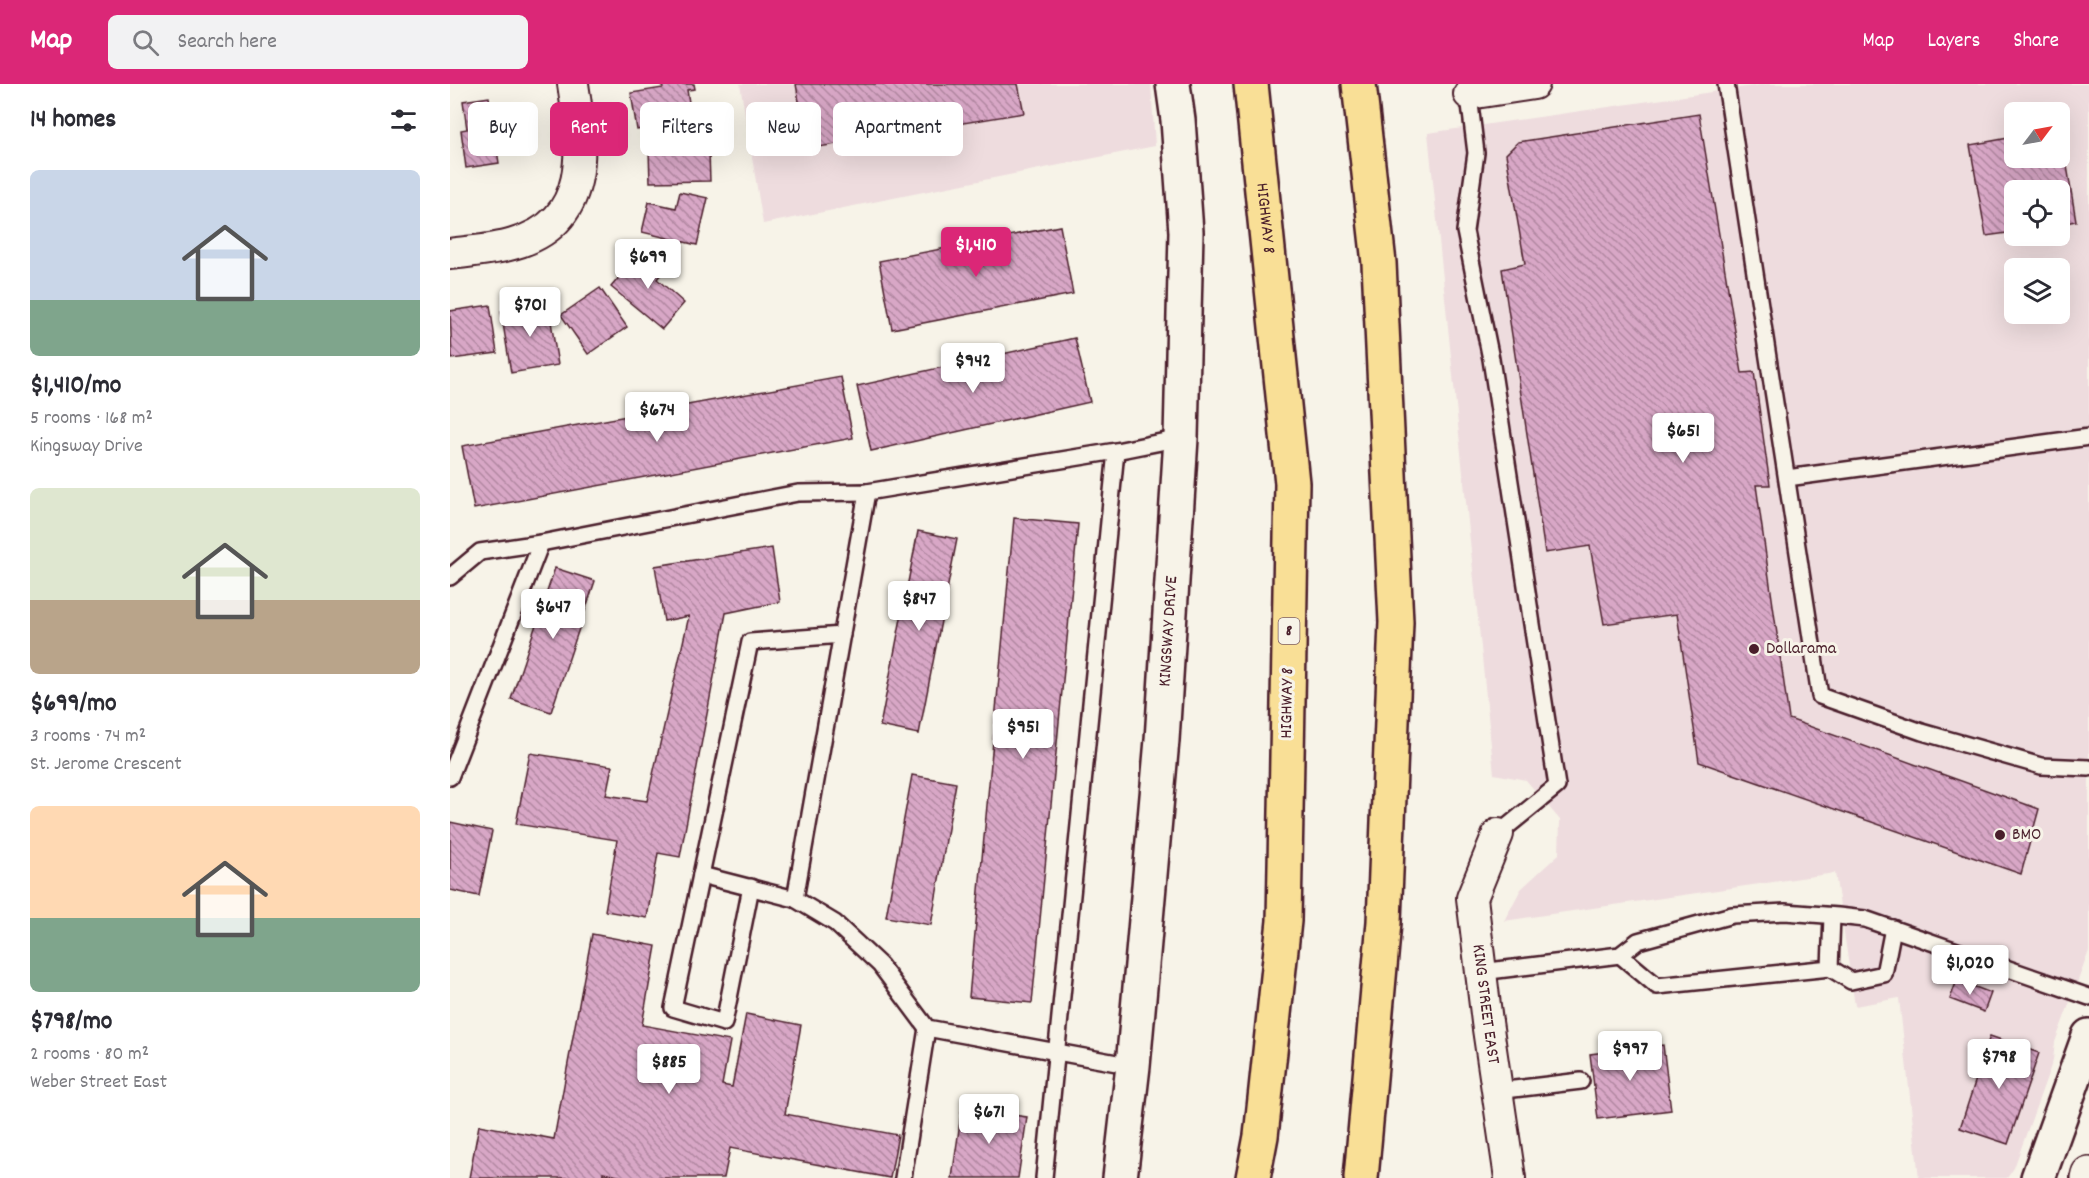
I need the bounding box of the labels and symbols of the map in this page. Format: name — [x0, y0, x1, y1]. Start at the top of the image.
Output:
north arrow — [2004, 102, 2070, 168]
street label: HIGHWAY 8 — [1249, 182, 1281, 255]
pin: $1,410 — [927, 227, 1025, 278]
pin: $699 — [612, 239, 684, 290]
pin: $701 — [494, 287, 566, 338]
pin: $942 — [937, 343, 1009, 394]
pin: $674 — [621, 392, 693, 443]
pin: $651 — [1647, 413, 1719, 464]
street label: KINGSWAY DRIVE — [1153, 575, 1185, 688]
pin: $847 — [883, 581, 955, 632]
pin: $647 — [517, 589, 589, 640]
road number: 8 — [1278, 618, 1300, 644]
place label: Dollarama — [1766, 637, 1837, 662]
marker: Dollarama — [1747, 642, 1761, 656]
street label: HIGHWAY 8 — [1275, 667, 1301, 739]
pin: $951 — [987, 709, 1059, 760]
place label: BMO — [2012, 823, 2041, 848]
marker: BMO — [1993, 828, 2007, 842]
street label: KING STREET EAST — [1465, 943, 1506, 1066]
pin: $1,020 — [1921, 945, 2019, 996]
pin: $997 — [1594, 1031, 1666, 1082]
pin: $798 — [1963, 1039, 2035, 1090]
pin: $885 — [633, 1044, 705, 1095]
pin: $671 — [953, 1094, 1025, 1145]

